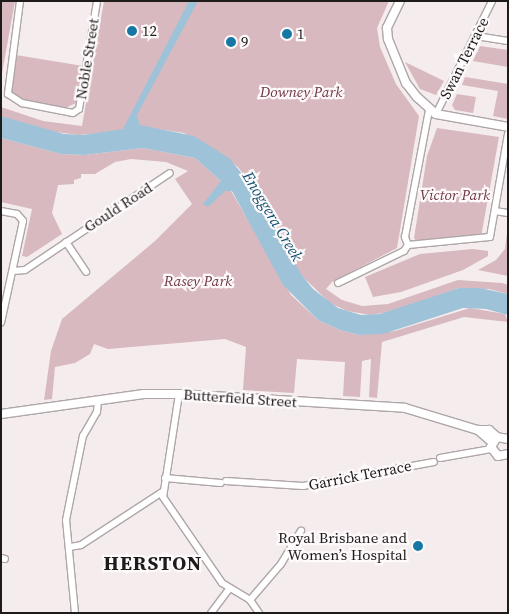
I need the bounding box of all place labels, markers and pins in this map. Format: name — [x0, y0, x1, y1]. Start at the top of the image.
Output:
place label: 12 — [142, 22, 157, 40]
marker: 12 — [126, 25, 138, 37]
place label: 1 — [297, 25, 304, 43]
marker: 1 — [281, 28, 293, 40]
place label: 9 — [241, 33, 248, 51]
marker: 9 — [225, 36, 237, 48]
place label: Royal Brisbane and Women’s Hospital — [278, 528, 407, 563]
marker: Royal Brisbane and Women’s Hospital — [411, 539, 425, 553]

